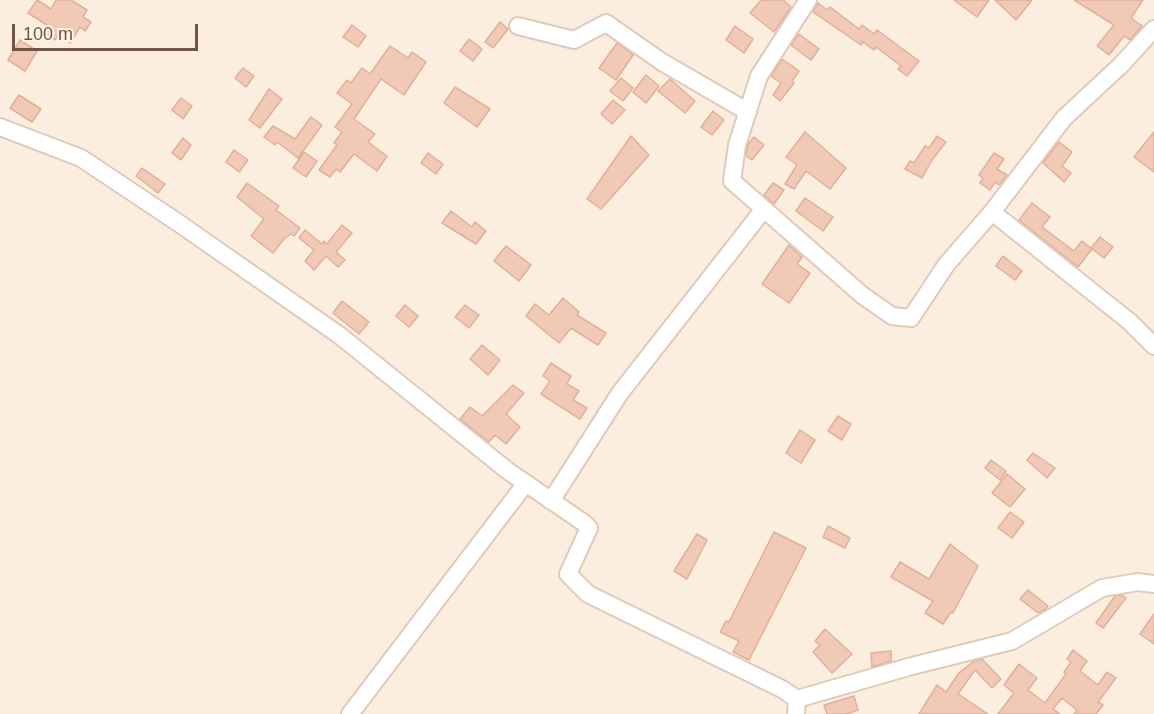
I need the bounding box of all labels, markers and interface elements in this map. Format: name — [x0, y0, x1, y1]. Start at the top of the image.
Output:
scale bar — [15, 12, 201, 50]
text: 100 m — [23, 24, 73, 44]

